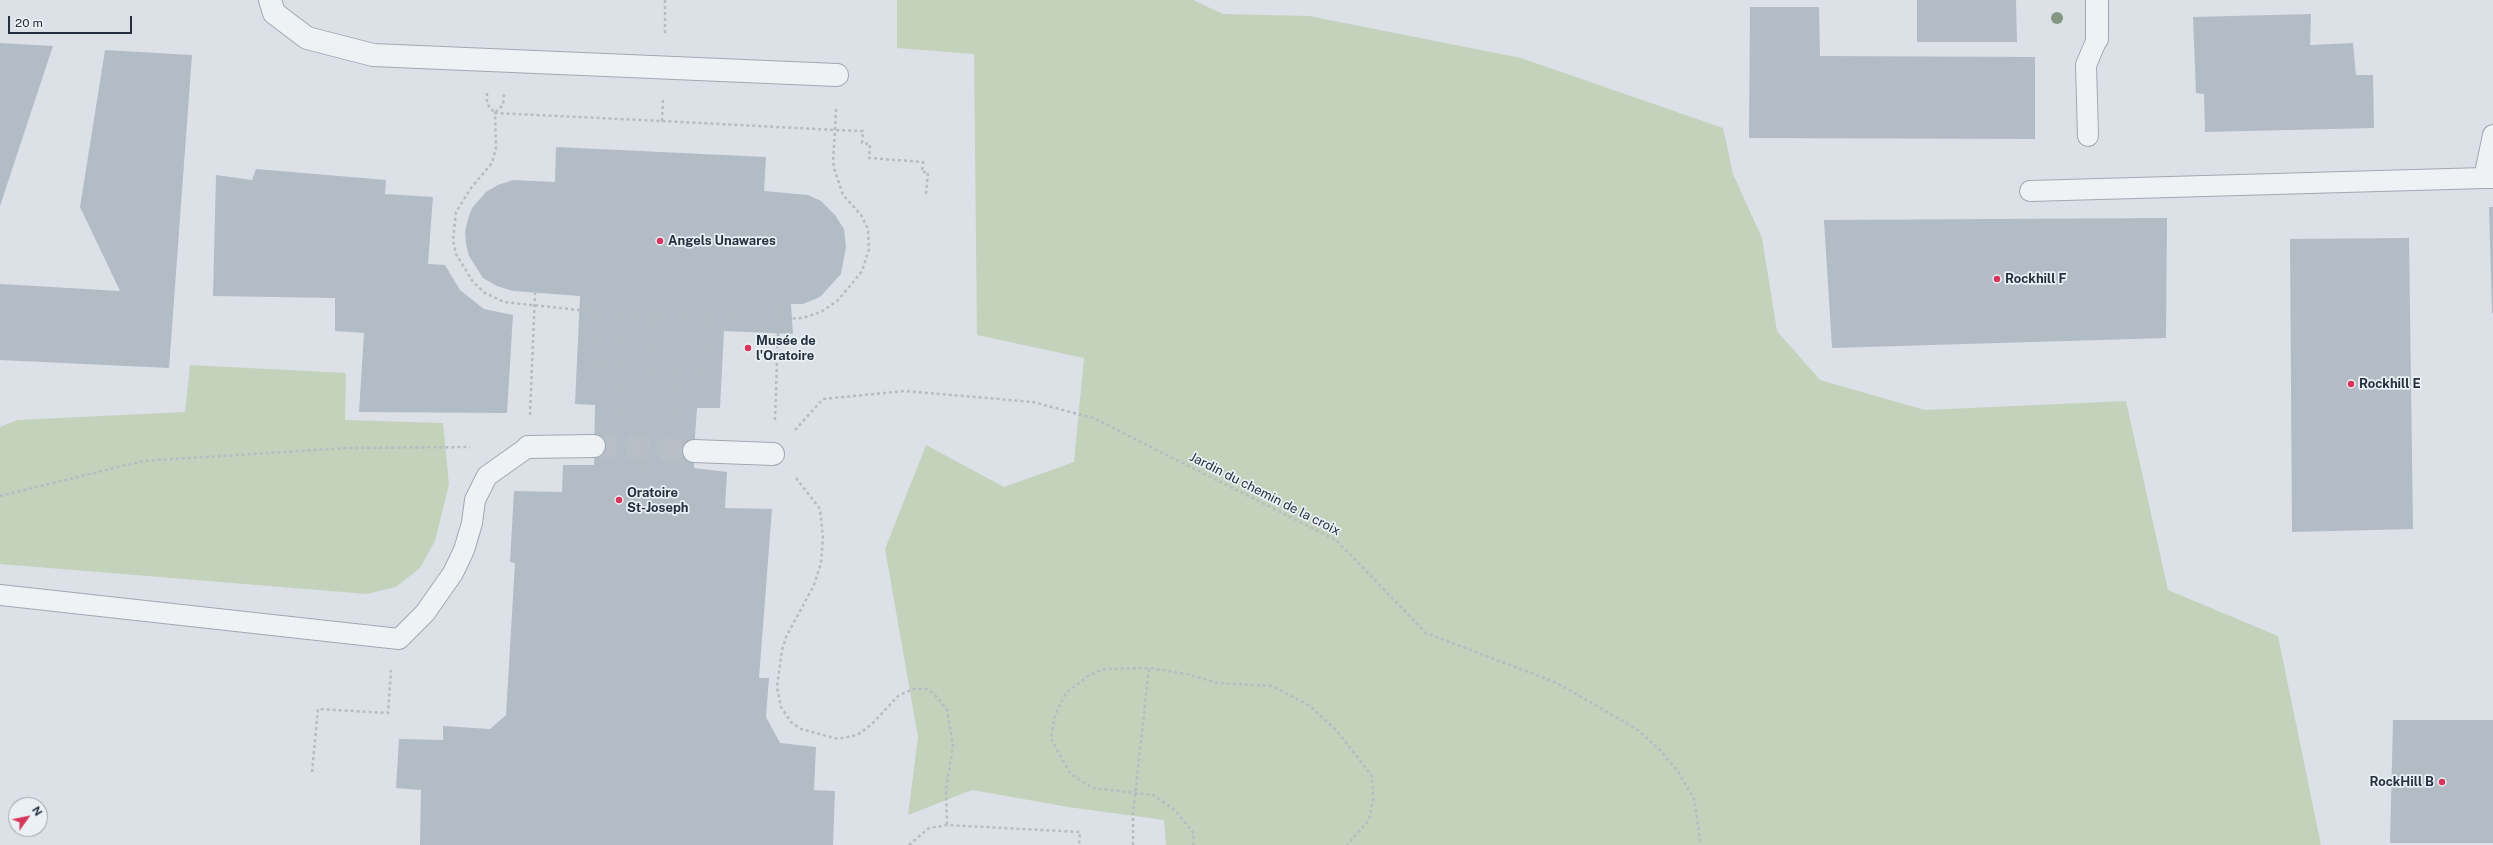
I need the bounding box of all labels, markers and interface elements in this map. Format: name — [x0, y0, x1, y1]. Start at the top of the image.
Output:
scale bar — [10, 8, 134, 34]
text: 20 m — [15, 16, 43, 30]
place label: Angels Unawares — [668, 233, 776, 249]
marker: Angels Unawares — [655, 236, 665, 246]
place label: Rockhill F — [2005, 271, 2066, 287]
marker: Rockhill F — [1992, 274, 2002, 284]
place label: Musée de l'Oratoire — [756, 333, 816, 364]
marker: Musée de l'Oratoire — [743, 343, 753, 353]
place label: Rockhill E — [2359, 376, 2421, 392]
marker: Rockhill E — [2346, 379, 2356, 389]
street label: Jardin du chemin de la croix — [1187, 449, 1343, 539]
place label: Oratoire St-Joseph — [627, 485, 689, 516]
marker: Oratoire St-Joseph — [614, 495, 624, 505]
place label: RockHill B — [2369, 774, 2434, 790]
marker: RockHill B — [2437, 777, 2447, 787]
north arrow — [8, 797, 48, 837]
text: N — [30, 804, 45, 818]

